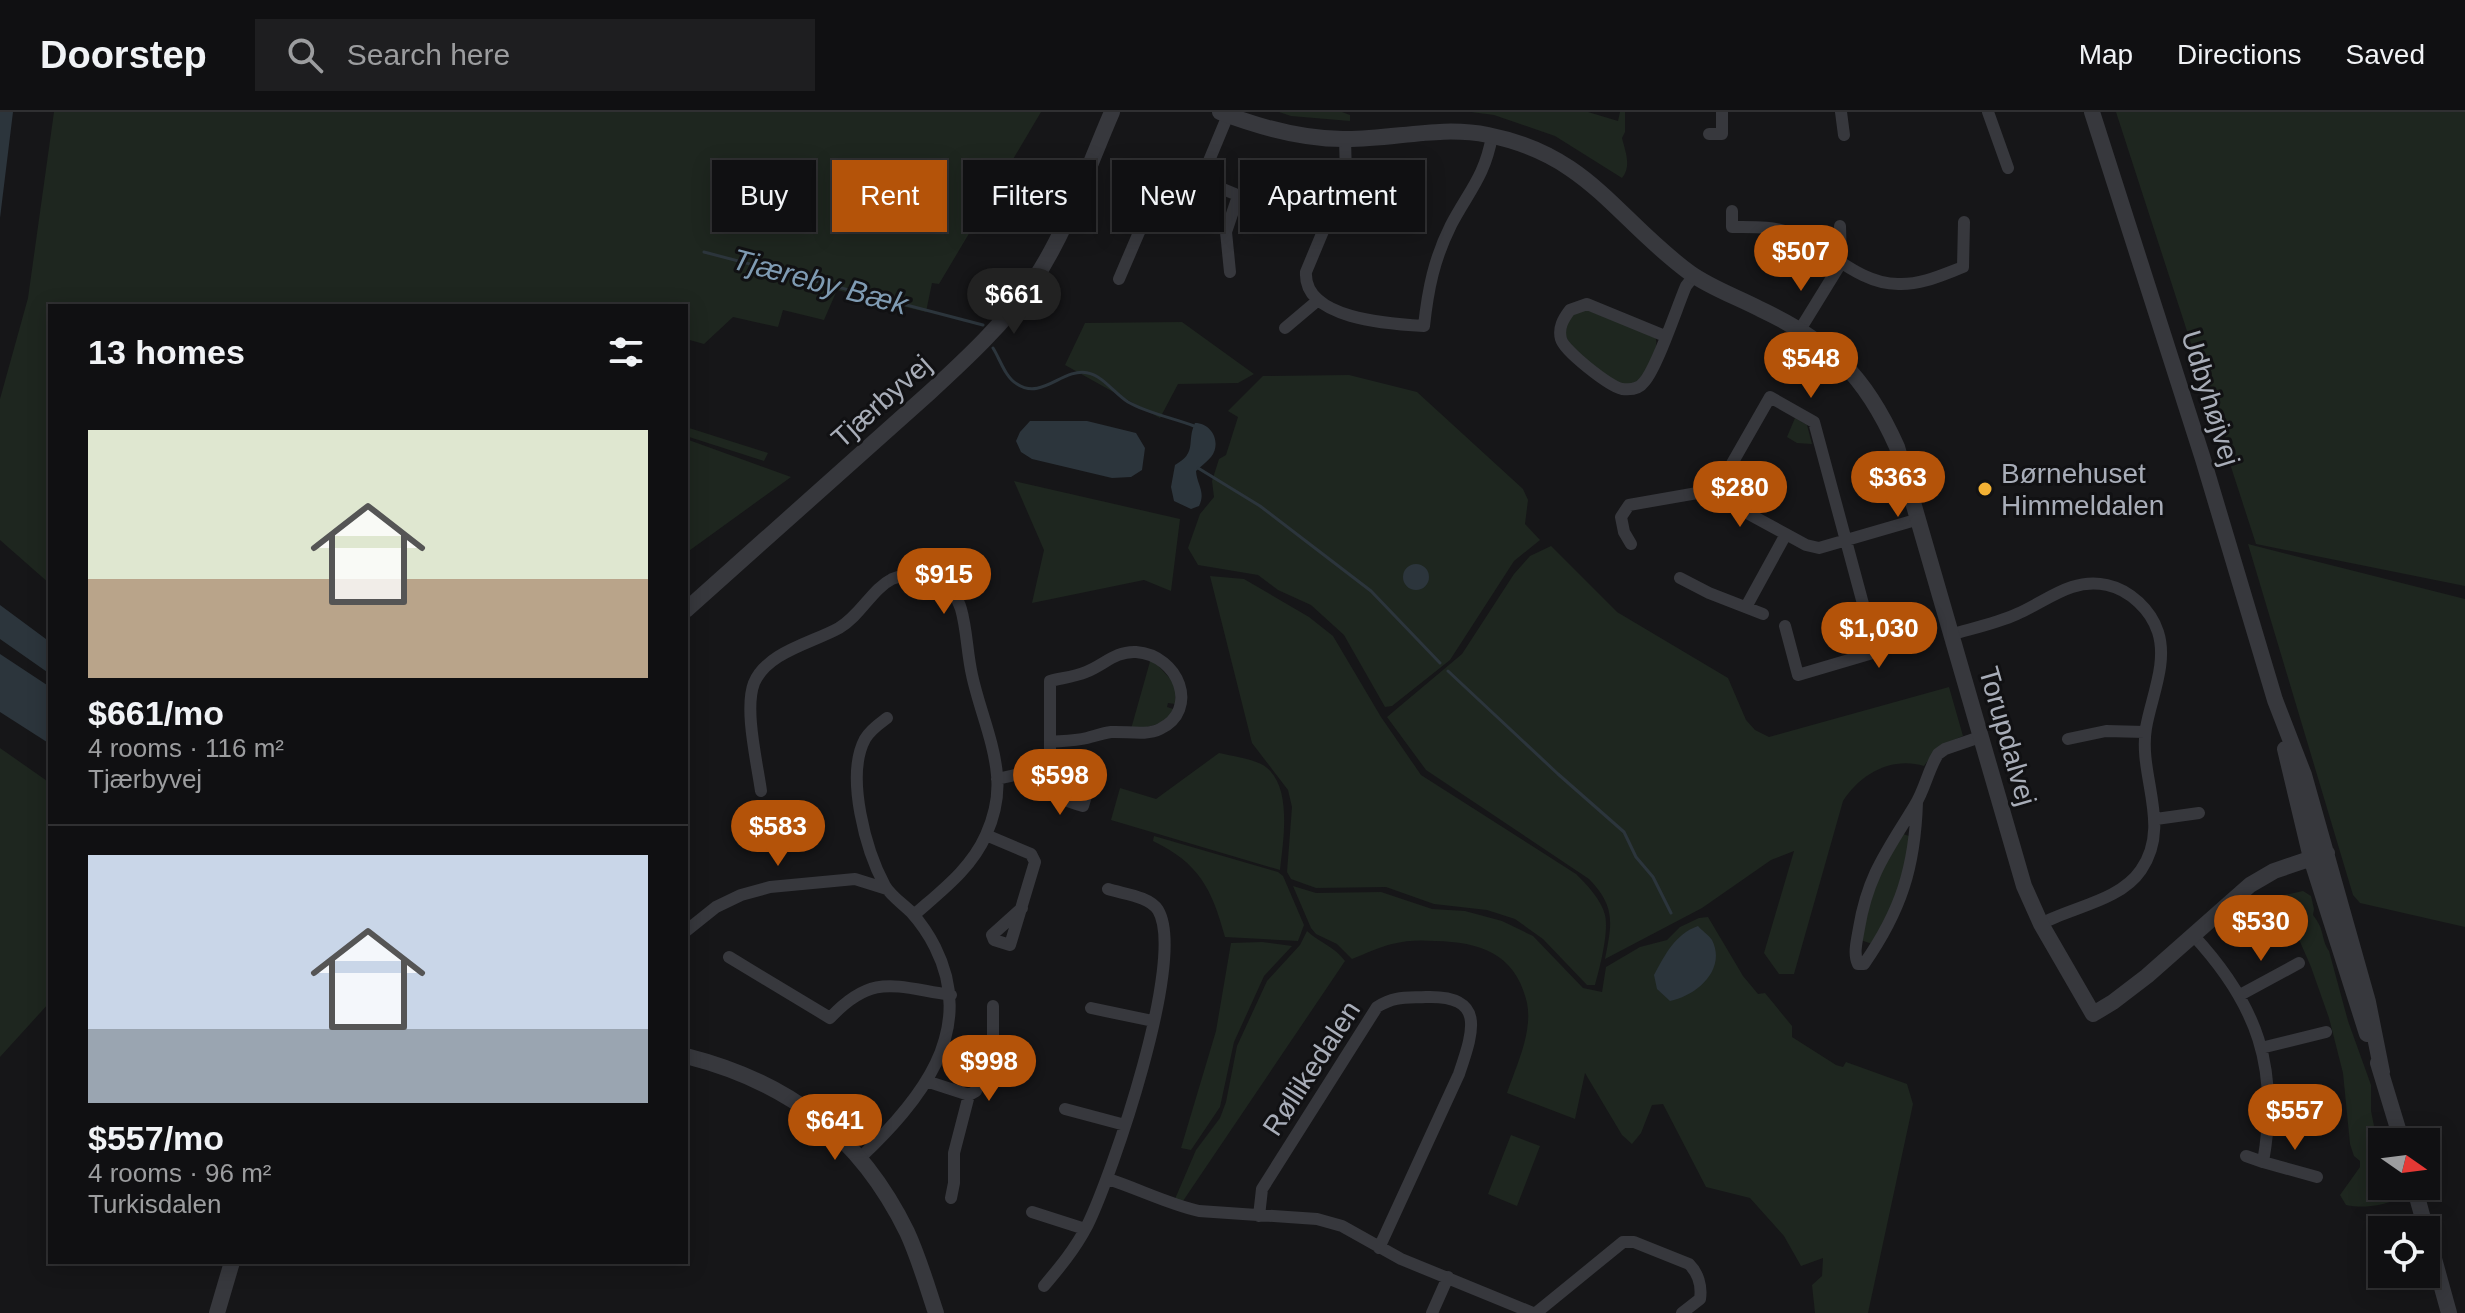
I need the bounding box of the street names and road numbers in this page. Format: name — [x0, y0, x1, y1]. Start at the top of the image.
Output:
street label: Udbyhøjvej — [2175, 327, 2246, 470]
street label: Tjærbyvej — [825, 349, 937, 454]
street label: Torupdalvej — [1973, 663, 2042, 809]
street label: Røllikedalen — [1256, 995, 1366, 1141]

